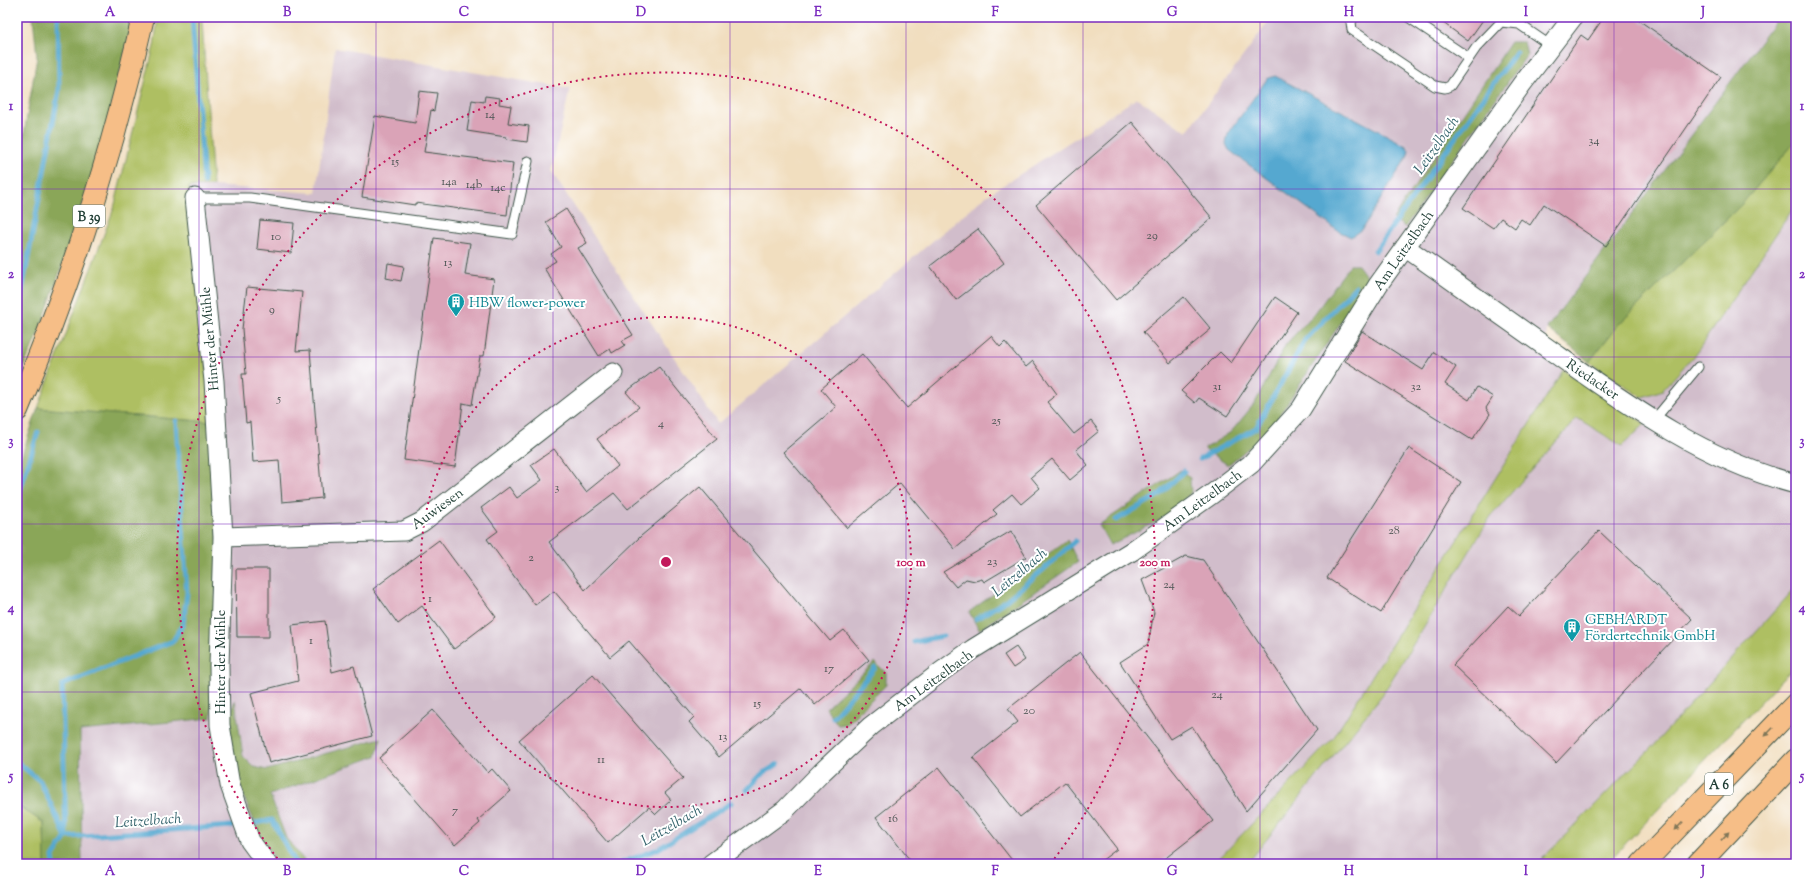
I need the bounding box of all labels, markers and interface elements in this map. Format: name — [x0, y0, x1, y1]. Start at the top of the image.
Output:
text: A — [105, 4, 116, 22]
text: B — [283, 4, 292, 22]
text: C — [459, 4, 469, 22]
text: D — [636, 4, 646, 22]
text: E — [814, 4, 822, 22]
text: F — [991, 4, 999, 22]
text: G — [1167, 4, 1178, 22]
text: H — [1344, 4, 1355, 22]
text: I — [1524, 4, 1529, 22]
text: J — [1700, 4, 1705, 22]
text: 1 — [9, 98, 14, 116]
text: 1 — [1800, 98, 1805, 116]
house number: 14 — [485, 106, 495, 124]
water label: Leitzelbach — [1409, 112, 1465, 179]
house number: 34 — [1589, 132, 1599, 150]
house number: 15 — [391, 153, 399, 171]
house number: 14a — [441, 173, 457, 191]
house number: 14b — [466, 176, 483, 194]
house number: 14c — [490, 179, 506, 197]
road number: B 39 — [73, 205, 105, 227]
street label: Am Leitzelbach — [1370, 207, 1440, 295]
house number: 29 — [1146, 227, 1158, 245]
house number: 10 — [271, 228, 281, 246]
house number: 13 — [444, 254, 453, 272]
text: 2 — [8, 266, 15, 284]
text: 2 — [1799, 266, 1806, 284]
street label: Hinter der Mühle — [196, 286, 226, 392]
building icon: HBW flower-power — [446, 292, 466, 317]
place label: HBW flower-power — [469, 294, 586, 314]
house number: 9 — [269, 301, 275, 319]
street label: Riedacker — [1561, 356, 1623, 406]
house number: 31 — [1213, 378, 1221, 396]
house number: 32 — [1411, 378, 1422, 396]
house number: 5 — [276, 390, 281, 408]
house number: 25 — [991, 412, 1001, 430]
house number: 4 — [658, 415, 664, 433]
text: 3 — [8, 433, 14, 451]
text: 3 — [1799, 433, 1805, 451]
street label: Am Leitzelbach — [1159, 466, 1247, 537]
house number: 3 — [555, 479, 560, 497]
street label: Auwiesen — [408, 484, 468, 535]
house number: 28 — [1388, 522, 1400, 540]
water label: Leitzelbach — [988, 543, 1053, 603]
house number: 2 — [528, 549, 534, 567]
house number: 23 — [987, 553, 997, 571]
text: 100 m — [895, 554, 926, 572]
text: 200 m — [1140, 554, 1170, 572]
centre of rings — [659, 555, 673, 569]
house number: 24 — [1163, 576, 1175, 594]
house number: 1 — [428, 590, 432, 608]
text: 4 — [7, 600, 15, 618]
text: 4 — [1798, 600, 1806, 618]
street label: Hinter der Mühle — [212, 610, 232, 714]
place label: GEBHARDT Fördertechnik GmbH — [1585, 611, 1715, 647]
building icon: GEBHARDT Fördertechnik GmbH — [1562, 617, 1582, 642]
house number: 1 — [309, 632, 313, 650]
street label: Am Leitzelbach — [890, 646, 978, 717]
house number: 17 — [824, 660, 834, 678]
house number: 24 — [1211, 686, 1223, 704]
house number: 15 — [753, 695, 761, 713]
house number: 20 — [1023, 702, 1035, 720]
one-way arrow — [1764, 727, 1774, 737]
house number: 13 — [719, 728, 728, 746]
house number: 11 — [597, 751, 605, 769]
text: 5 — [8, 768, 14, 786]
text: 5 — [1799, 768, 1805, 786]
road number: A 6 — [1705, 773, 1733, 795]
water label: Leitzelbach — [638, 800, 707, 852]
house number: 7 — [452, 802, 458, 820]
water label: Leitzelbach — [114, 809, 183, 834]
house number: 16 — [888, 810, 898, 828]
one-way arrow — [1675, 821, 1684, 830]
one-way arrow — [1720, 831, 1730, 841]
text: A — [105, 863, 116, 881]
text: B — [283, 863, 292, 881]
text: C — [459, 863, 469, 881]
text: D — [636, 863, 646, 881]
text: E — [814, 863, 822, 881]
text: F — [991, 863, 999, 881]
text: G — [1167, 863, 1178, 881]
text: H — [1344, 863, 1355, 881]
text: I — [1524, 863, 1529, 881]
text: J — [1700, 863, 1705, 881]

